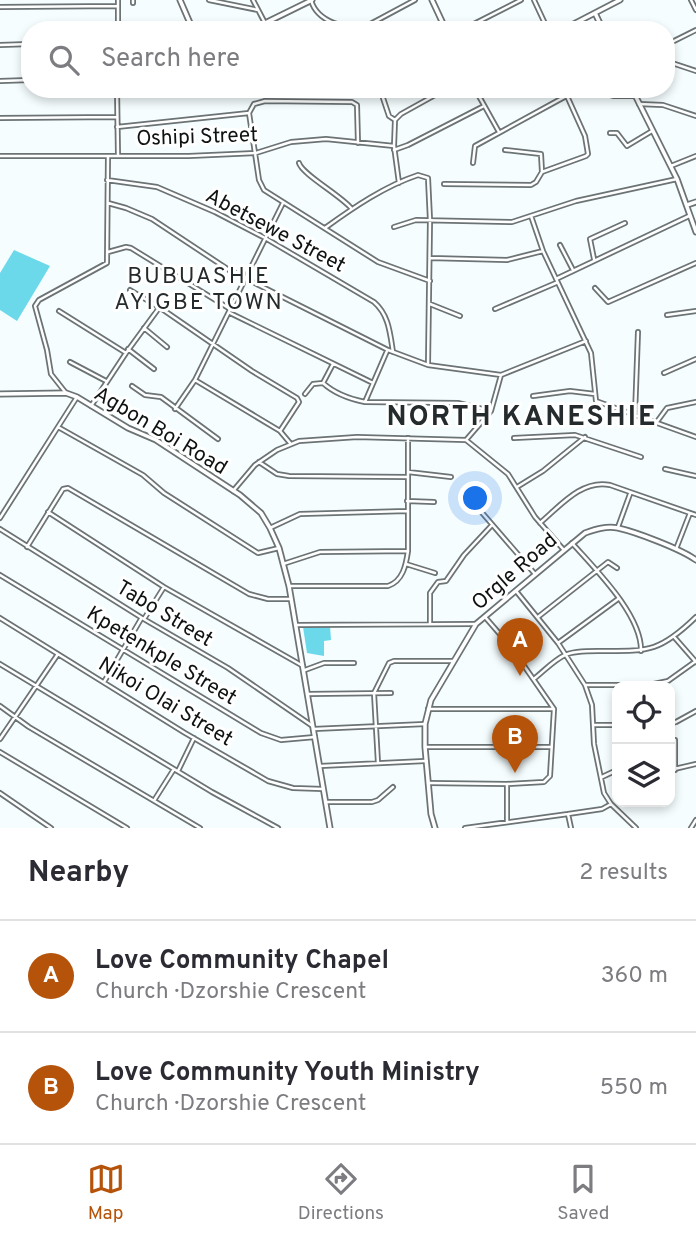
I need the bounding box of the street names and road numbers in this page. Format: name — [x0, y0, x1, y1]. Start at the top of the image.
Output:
street label: Oshipi Street — [136, 122, 258, 153]
street label: Abetsewe Street — [201, 183, 350, 280]
street label: Agbon Boi Road — [89, 381, 232, 482]
street label: Orgle Road — [466, 527, 564, 617]
street label: Tabo Street — [111, 575, 218, 654]
street label: Kpetenkple Street — [81, 601, 241, 712]
street label: Nikoi Olai Street — [93, 651, 238, 753]

